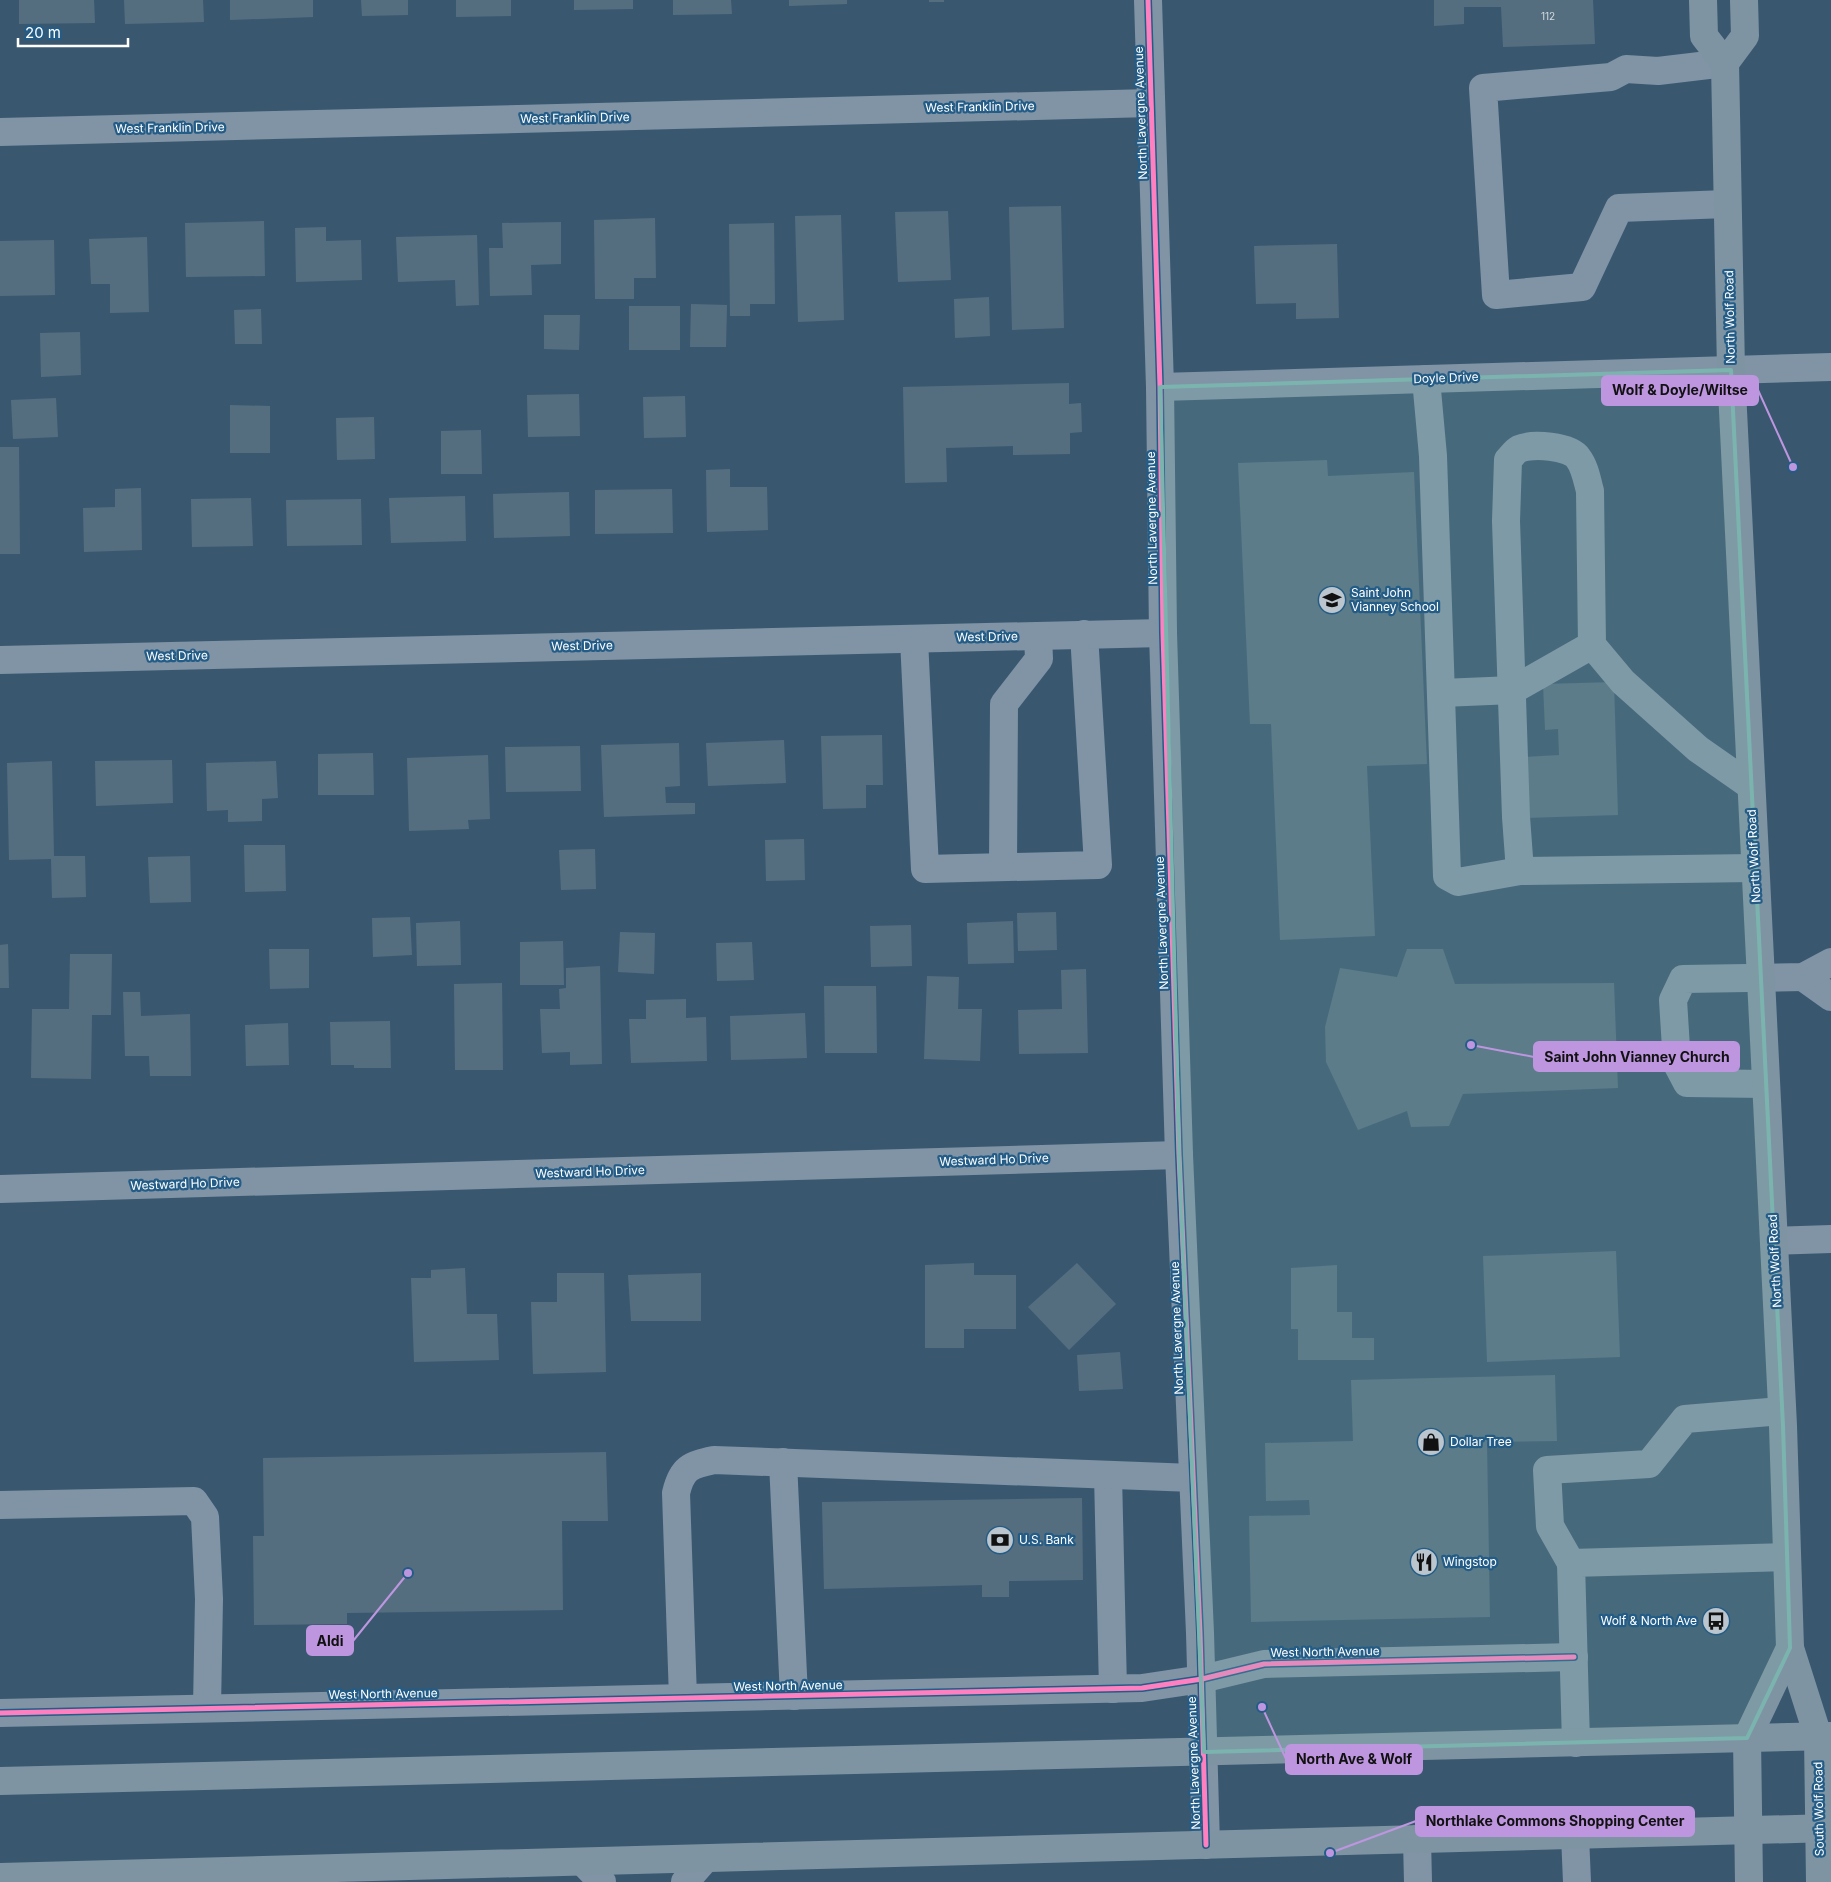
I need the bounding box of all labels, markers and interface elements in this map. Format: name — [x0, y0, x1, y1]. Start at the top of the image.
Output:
house number: 112 — [1541, 10, 1555, 22]
scale bar — [18, 15, 128, 47]
text: 20 m — [25, 23, 61, 42]
street label: North Lavergne Avenue — [1131, 46, 1150, 180]
street label: West Franklin Drive — [925, 98, 1035, 115]
street label: West Franklin Drive — [520, 109, 630, 126]
street label: West Franklin Drive — [115, 119, 225, 136]
street label: North Wolf Road — [1721, 270, 1738, 364]
street label: Doyle Drive — [1413, 369, 1479, 386]
callout: Wolf & Doyle/Wiltse — [1602, 376, 1758, 405]
text: Wolf & Doyle/Wiltse — [1612, 381, 1748, 398]
street label: North Lavergne Avenue — [1143, 451, 1160, 585]
school or university icon: Saint John Vianney School — [1317, 585, 1347, 615]
place label: Saint John Vianney School — [1351, 585, 1439, 614]
street label: West Drive — [956, 628, 1018, 645]
street label: West Drive — [551, 637, 613, 654]
street label: West Drive — [146, 647, 208, 664]
street label: North Wolf Road — [1744, 809, 1763, 903]
street label: North Lavergne Avenue — [1152, 856, 1171, 990]
callout: Saint John Vianney Church — [1534, 1042, 1739, 1071]
text: Saint John Vianney Church — [1544, 1048, 1730, 1065]
street label: Westward Ho Drive — [939, 1150, 1049, 1169]
street label: Westward Ho Drive — [535, 1162, 645, 1181]
street label: Westward Ho Drive — [130, 1174, 240, 1193]
street label: North Wolf Road — [1765, 1214, 1784, 1308]
street label: North Lavergne Avenue — [1167, 1261, 1186, 1395]
shop icon: Dollar Tree — [1416, 1427, 1446, 1457]
place label: Dollar Tree — [1450, 1434, 1512, 1449]
bank icon: U.S. Bank — [985, 1525, 1015, 1555]
place label: U.S. Bank — [1019, 1532, 1074, 1547]
restaurant icon: Wingstop — [1409, 1547, 1439, 1577]
place label: Wingstop — [1443, 1554, 1497, 1569]
bus stop icon: Wolf & North Ave — [1701, 1606, 1731, 1636]
place label: Wolf & North Ave — [1600, 1613, 1697, 1628]
callout: Aldi — [307, 1626, 353, 1655]
text: Aldi — [317, 1632, 344, 1649]
street label: West North Avenue — [1270, 1643, 1380, 1660]
street label: West North Avenue — [733, 1677, 843, 1694]
street label: West North Avenue — [328, 1685, 438, 1702]
street label: North Lavergne Avenue — [1184, 1696, 1203, 1830]
callout: North Ave & Wolf — [1286, 1745, 1422, 1774]
text: North Ave & Wolf — [1296, 1750, 1413, 1767]
street label: South Wolf Road — [1810, 1762, 1827, 1856]
callout: Northlake Commons Shopping Center — [1416, 1807, 1694, 1836]
text: Northlake Commons Shopping Center — [1426, 1812, 1685, 1829]

